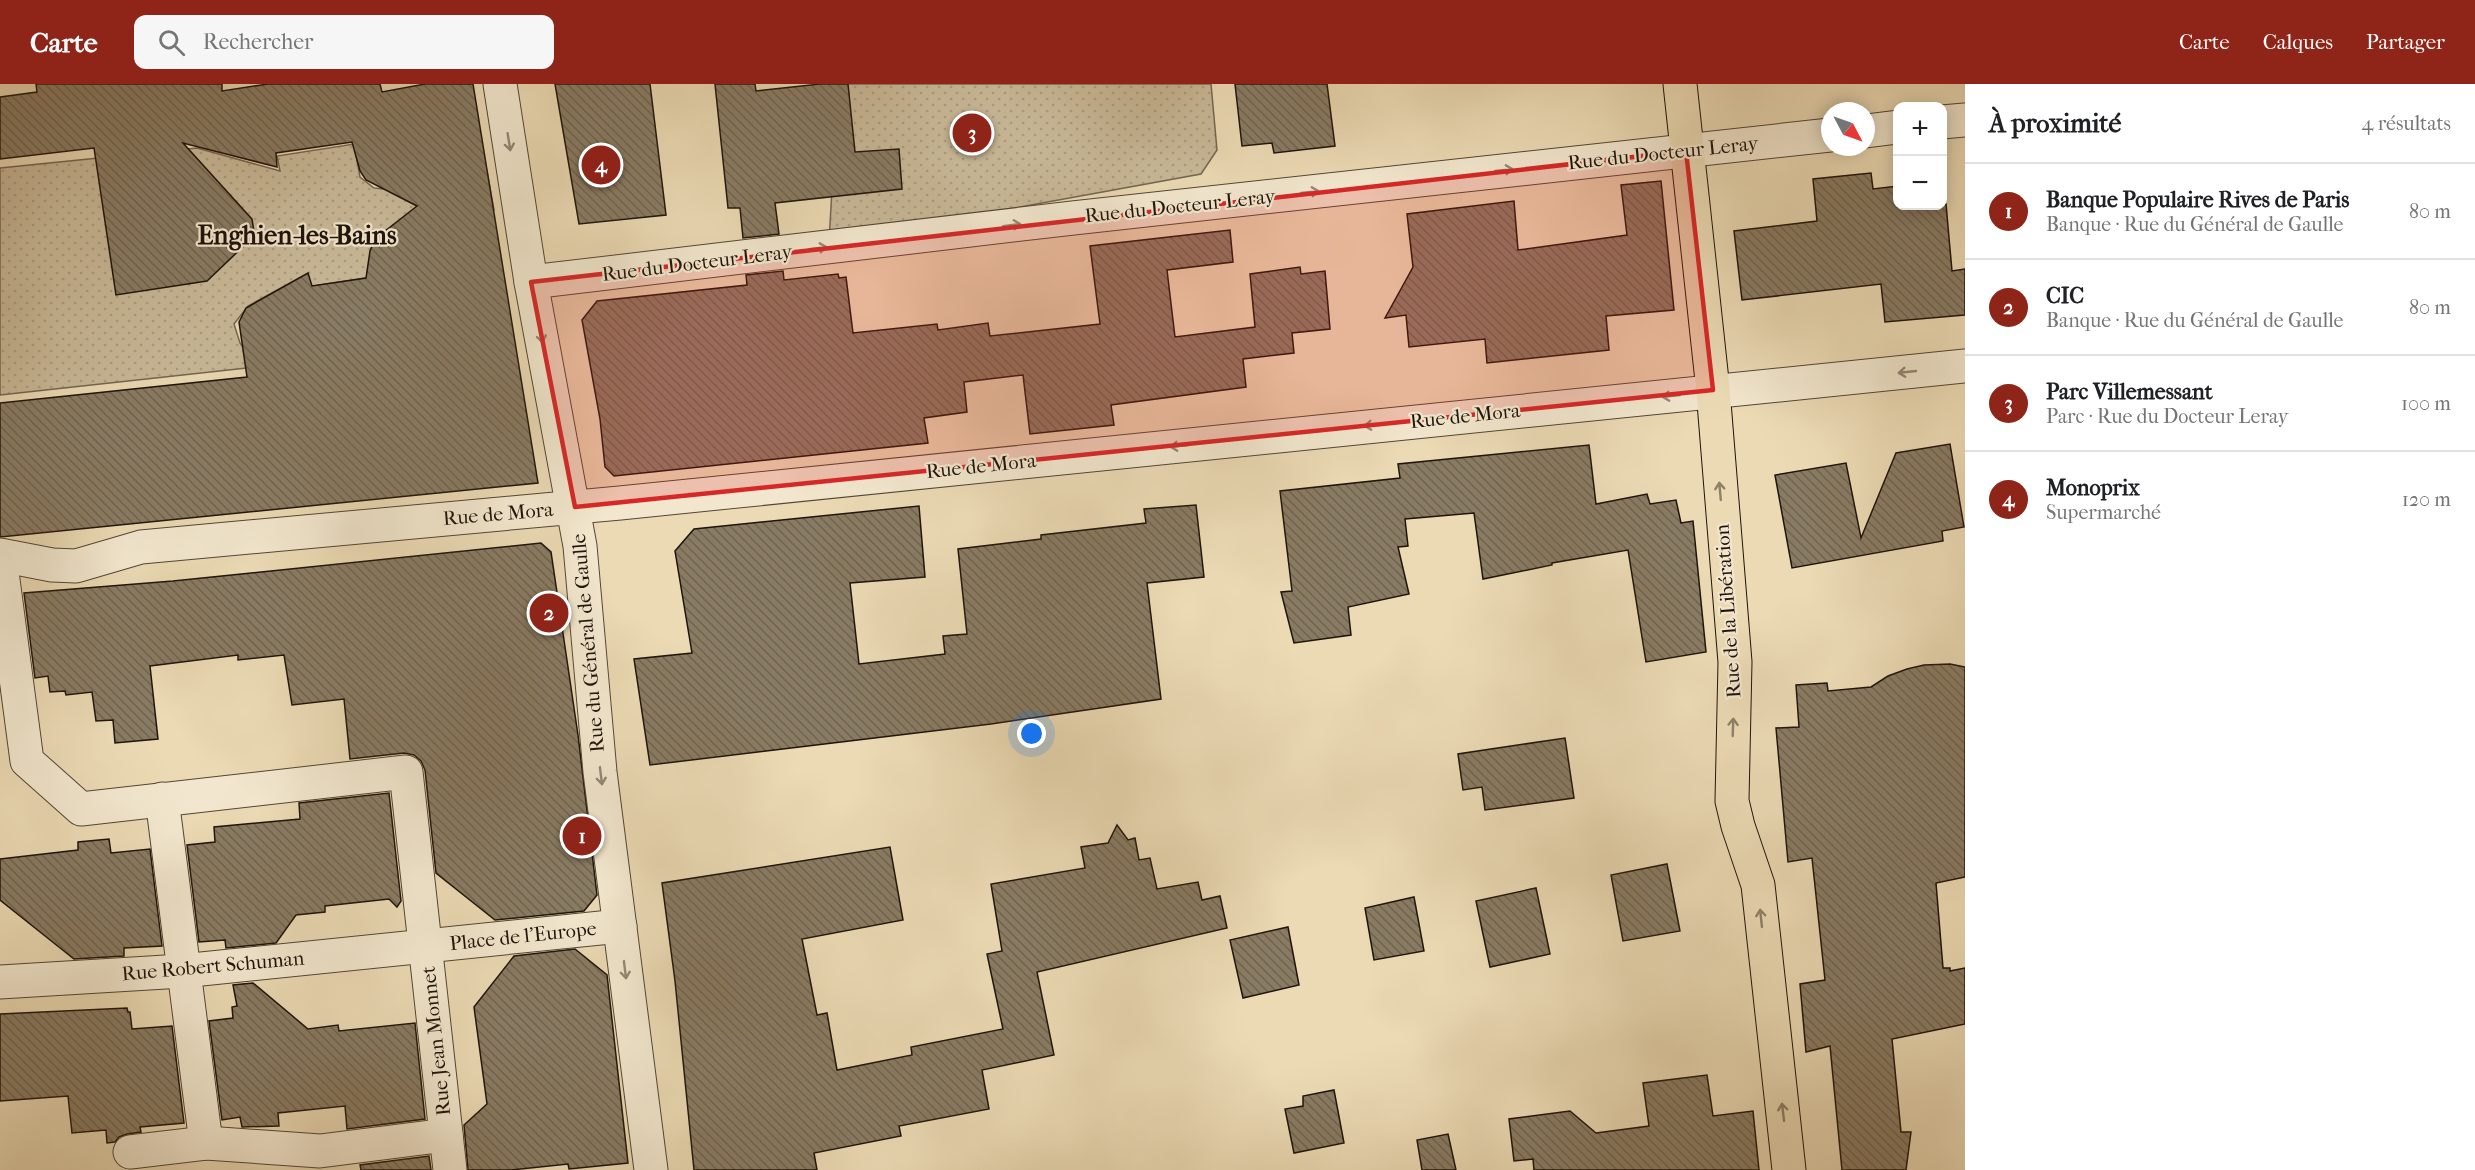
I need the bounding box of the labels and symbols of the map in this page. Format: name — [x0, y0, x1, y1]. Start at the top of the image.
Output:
north arrow — [1821, 102, 1875, 156]
pin: 3 — [952, 110, 992, 156]
one-way arrow — [503, 131, 514, 151]
street label: Rue du Docteur Leray — [1567, 131, 1761, 174]
pin: 4 — [582, 142, 620, 188]
one-way arrow — [1493, 164, 1513, 175]
street label: Rue du Docteur Leray — [1084, 184, 1278, 227]
one-way arrow — [1299, 186, 1319, 197]
one-way arrow — [1001, 219, 1021, 230]
district label: Enghien-les-Bains — [197, 220, 397, 251]
street label: Rue du Docteur Leray — [601, 240, 795, 286]
one-way arrow — [808, 243, 828, 254]
one-way arrow — [536, 324, 547, 343]
one-way arrow — [1897, 367, 1917, 378]
one-way arrow — [1662, 391, 1682, 402]
street label: Rue de Mora — [1409, 399, 1522, 433]
one-way arrow — [1363, 420, 1383, 431]
one-way arrow — [1169, 441, 1189, 452]
street label: Rue de Mora — [925, 449, 1038, 483]
one-way arrow — [1714, 481, 1725, 501]
street label: Rue de Mora — [442, 498, 555, 530]
street label: Rue de la Libération — [1710, 523, 1746, 699]
street label: Rue du Général de Gaulle — [567, 533, 609, 753]
pin: 2 — [530, 590, 568, 636]
one-way arrow — [1728, 718, 1739, 738]
your location — [1017, 719, 1046, 748]
one-way arrow — [596, 766, 607, 786]
pin: 1 — [562, 814, 602, 858]
one-way arrow — [1755, 909, 1766, 928]
street label: Place de l'Europe — [448, 917, 598, 955]
street label: Rue Robert Schuman — [121, 947, 306, 985]
one-way arrow — [620, 960, 631, 979]
street label: Rue Jean Monnet — [417, 965, 455, 1117]
one-way arrow — [1777, 1102, 1788, 1122]

